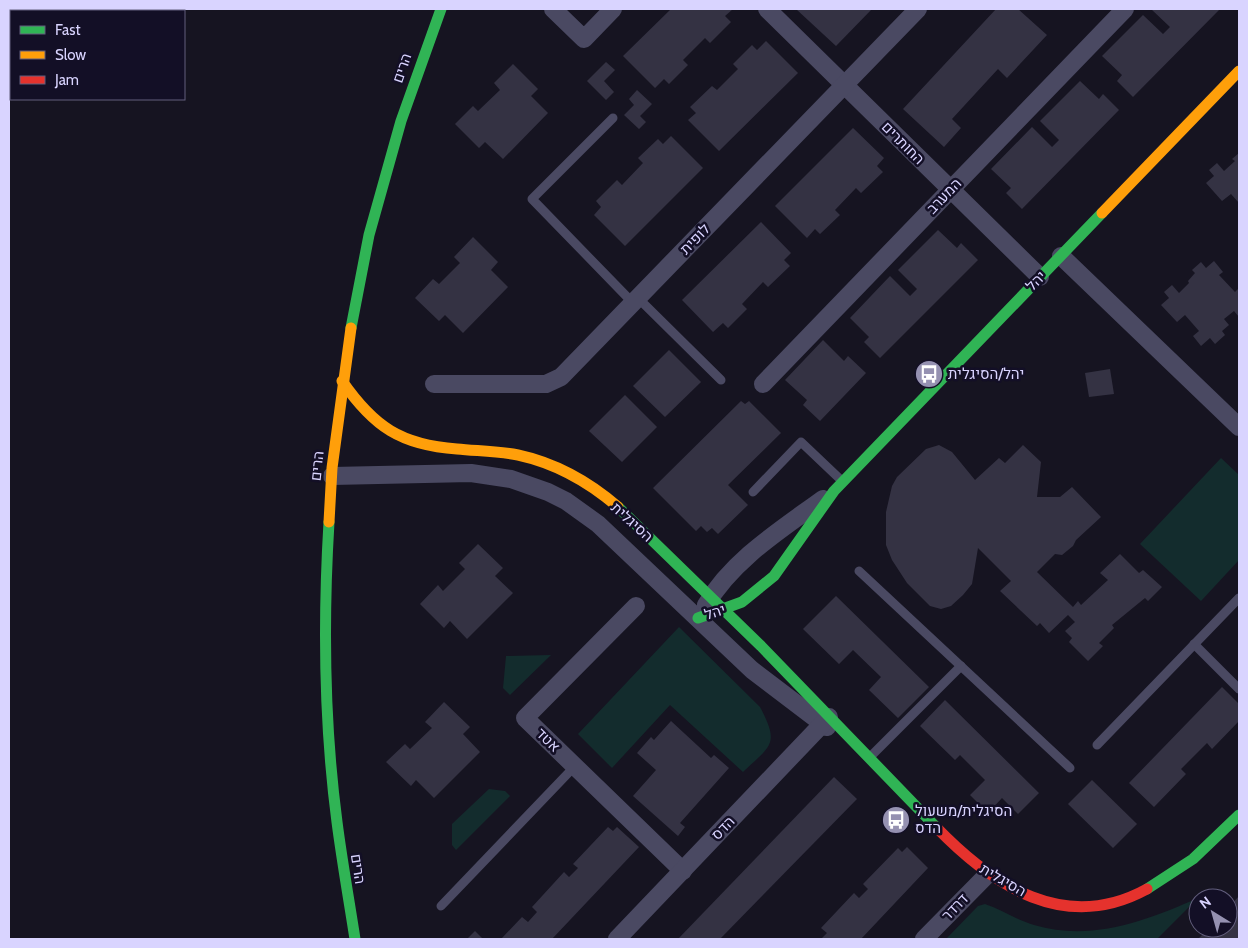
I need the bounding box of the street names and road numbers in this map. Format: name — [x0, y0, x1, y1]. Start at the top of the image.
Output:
street label: הרים — [389, 51, 415, 85]
street label: החותרים — [878, 118, 928, 168]
street label: המערב — [923, 175, 965, 217]
street label: לופית — [676, 220, 714, 258]
street label: יהל — [1022, 267, 1050, 295]
street label: הרים — [306, 450, 328, 482]
street label: הסיגלית — [607, 498, 657, 546]
street label: יהל — [702, 600, 728, 624]
street label: אטד — [532, 724, 564, 756]
street label: הדס — [707, 812, 739, 844]
street label: הרים — [347, 853, 369, 885]
street label: הסיגלית — [977, 860, 1029, 900]
street label: דרדר — [938, 890, 972, 924]

